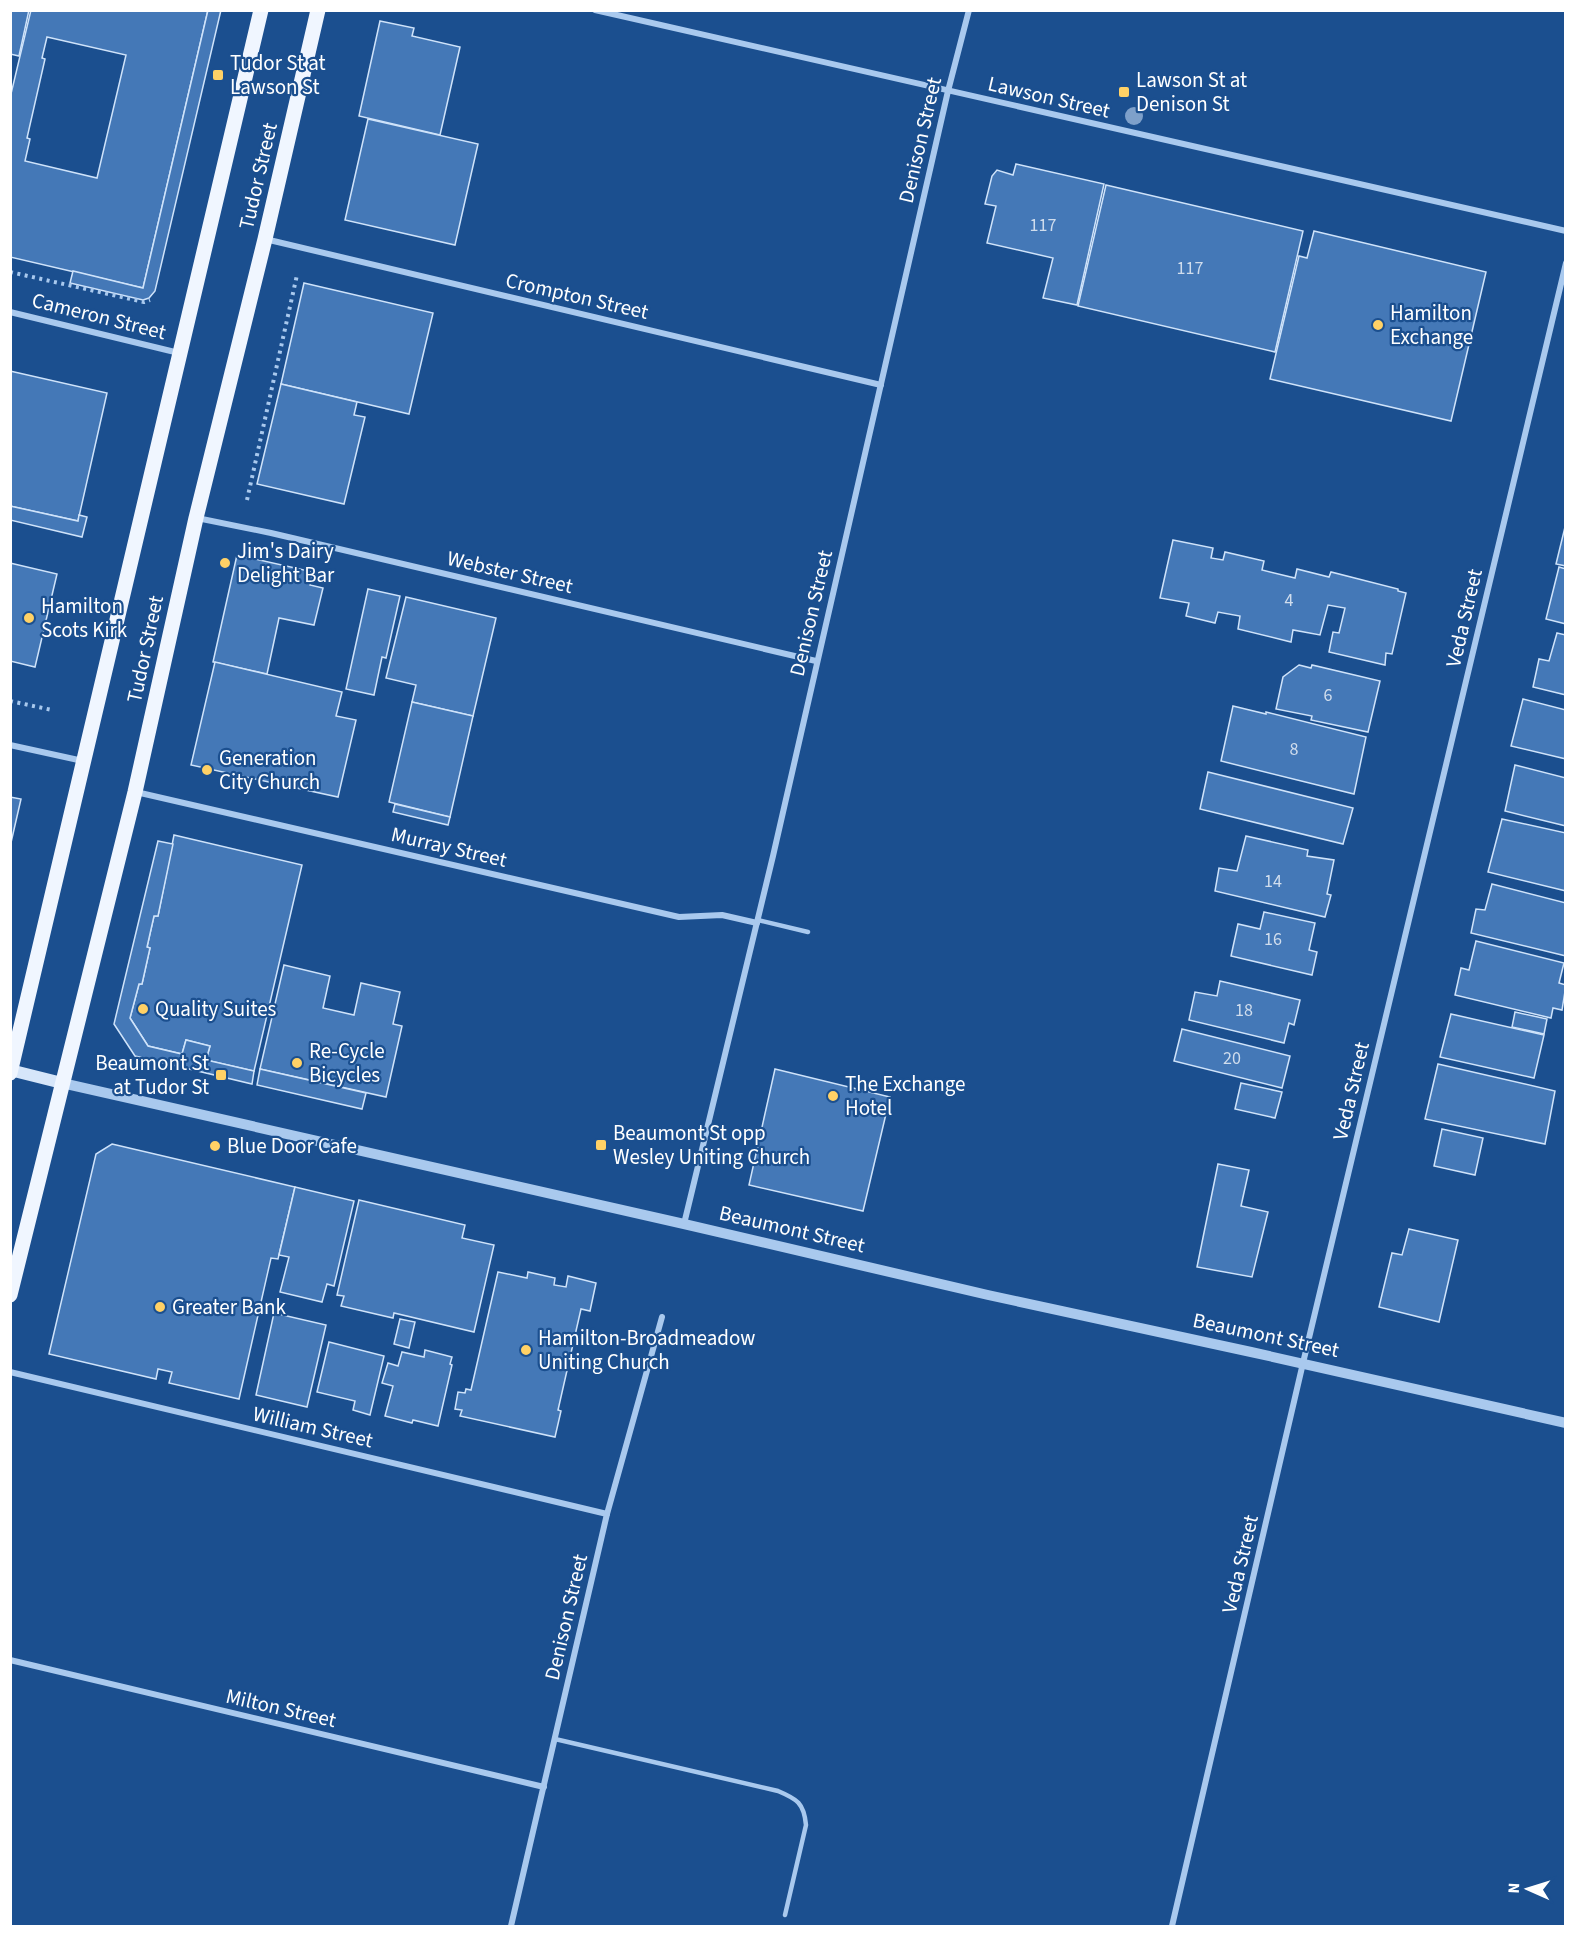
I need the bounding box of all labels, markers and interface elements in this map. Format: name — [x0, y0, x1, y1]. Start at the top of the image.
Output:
place label: Tudor St at Lawson St — [230, 48, 326, 102]
place label: Lawson St at Denison St — [1136, 65, 1247, 119]
marker: Tudor St at Lawson St — [211, 68, 225, 82]
street label: Lawson Street — [985, 68, 1113, 126]
street label: Denison Street — [891, 74, 949, 206]
marker: Lawson St at Denison St — [1117, 85, 1131, 99]
street label: Tudor Street — [231, 120, 285, 232]
house number: 117 — [1030, 213, 1056, 238]
house number: 117 — [1177, 256, 1203, 281]
street label: Crompton Street — [503, 265, 651, 327]
street label: Cameron Street — [29, 285, 169, 347]
place label: Hamilton Exchange — [1390, 298, 1473, 352]
marker: Hamilton Exchange — [1371, 318, 1385, 332]
place label: Jim's Dairy Delight Bar — [237, 536, 335, 590]
street label: Webster Street — [444, 543, 576, 601]
street label: Denison Street — [782, 547, 840, 679]
marker: Jim's Dairy Delight Bar — [218, 556, 232, 570]
street label: Veda Street — [1438, 566, 1490, 670]
house number: 4 — [1285, 588, 1294, 613]
place label: Hamilton Scots Kirk — [41, 591, 128, 645]
street label: Tudor Street — [119, 593, 171, 705]
marker: Hamilton Scots Kirk — [22, 611, 36, 625]
house number: 6 — [1324, 683, 1333, 708]
house number: 8 — [1290, 737, 1299, 762]
place label: Generation City Church — [219, 743, 320, 797]
marker: Generation City Church — [200, 763, 214, 777]
street label: Murray Street — [388, 819, 510, 875]
house number: 14 — [1264, 869, 1282, 894]
house number: 16 — [1264, 927, 1282, 952]
place label: Quality Suites — [155, 994, 277, 1024]
house number: 18 — [1235, 998, 1253, 1023]
marker: Quality Suites — [136, 1002, 150, 1016]
place label: Re-Cycle Bicycles — [309, 1036, 385, 1090]
street label: Veda Street — [1325, 1039, 1377, 1143]
house number: 20 — [1223, 1046, 1241, 1071]
place label: Beaumont St at Tudor St — [95, 1048, 209, 1102]
marker: Re-Cycle Bicycles — [290, 1056, 304, 1070]
marker: Beaumont St at Tudor St — [214, 1068, 228, 1082]
place label: The Exchange Hotel — [845, 1069, 966, 1123]
marker: The Exchange Hotel — [826, 1089, 840, 1103]
place label: Beaumont St opp Wesley Uniting Church — [613, 1118, 810, 1172]
place label: Blue Door Cafe — [227, 1131, 357, 1161]
marker: Beaumont St opp Wesley Uniting Church — [594, 1138, 608, 1152]
marker: Blue Door Cafe — [208, 1139, 222, 1153]
street label: Beaumont Street — [716, 1198, 868, 1260]
place label: Greater Bank — [172, 1292, 287, 1322]
marker: Greater Bank — [153, 1300, 167, 1314]
street label: Beaumont Street — [1190, 1305, 1342, 1365]
place label: Hamilton-Broadmeadow Uniting Church — [538, 1323, 755, 1377]
marker: Hamilton-Broadmeadow Uniting Church — [519, 1343, 533, 1357]
street label: William Street — [250, 1399, 376, 1455]
street label: Veda Street — [1214, 1512, 1266, 1616]
street label: Denison Street — [537, 1551, 595, 1683]
street label: Milton Street — [223, 1681, 339, 1735]
north arrow — [1498, 1859, 1558, 1919]
text: N — [1503, 1882, 1525, 1894]

